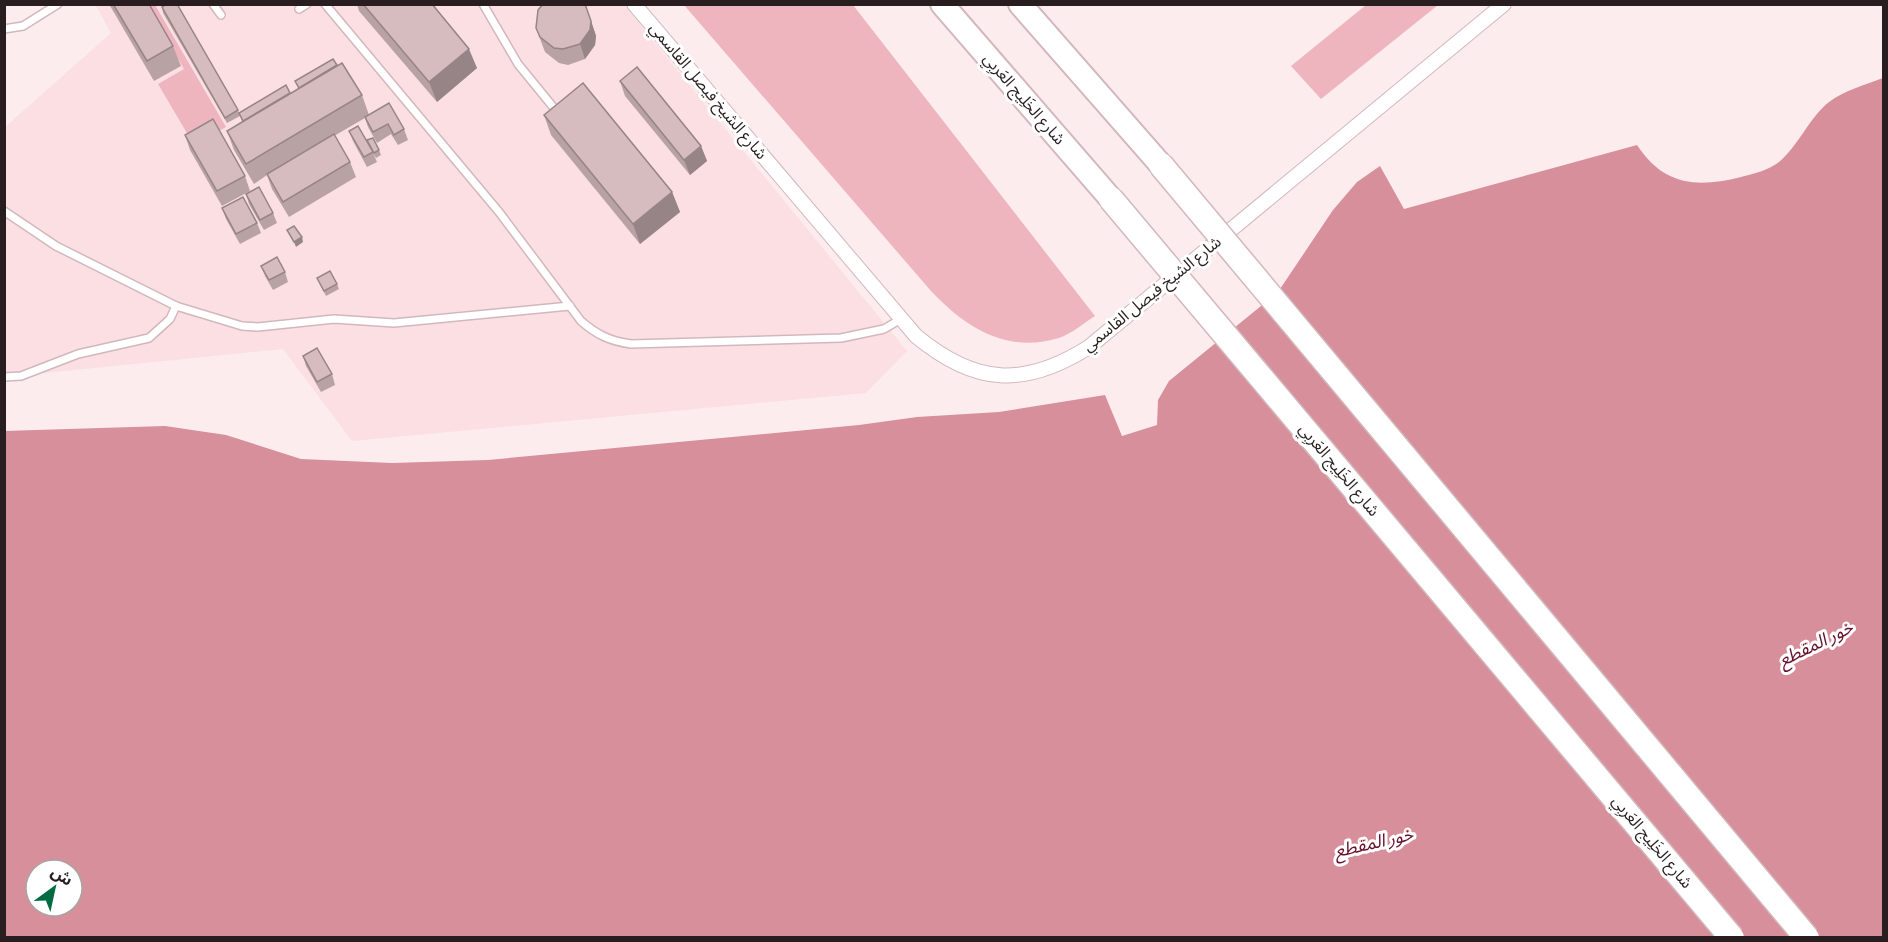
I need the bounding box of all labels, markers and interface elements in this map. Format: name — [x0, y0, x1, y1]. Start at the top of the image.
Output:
street label: شارع الشيخ فيصل القاسمي — [643, 18, 772, 165]
street label: شارع الخَلِيج العَربِي — [977, 48, 1070, 150]
street label: شارع الشيخ فيصل القاسمي — [1078, 231, 1227, 358]
street label: شارع الخَلِيج العَربِي — [1293, 419, 1384, 522]
water label: خور المقطع — [1774, 615, 1858, 674]
street label: شارع الخَلِيج العَربِي — [1606, 791, 1697, 894]
water label: خور المقطع — [1331, 822, 1416, 865]
north arrow — [24, 858, 84, 918]
text: ش — [46, 861, 77, 891]

